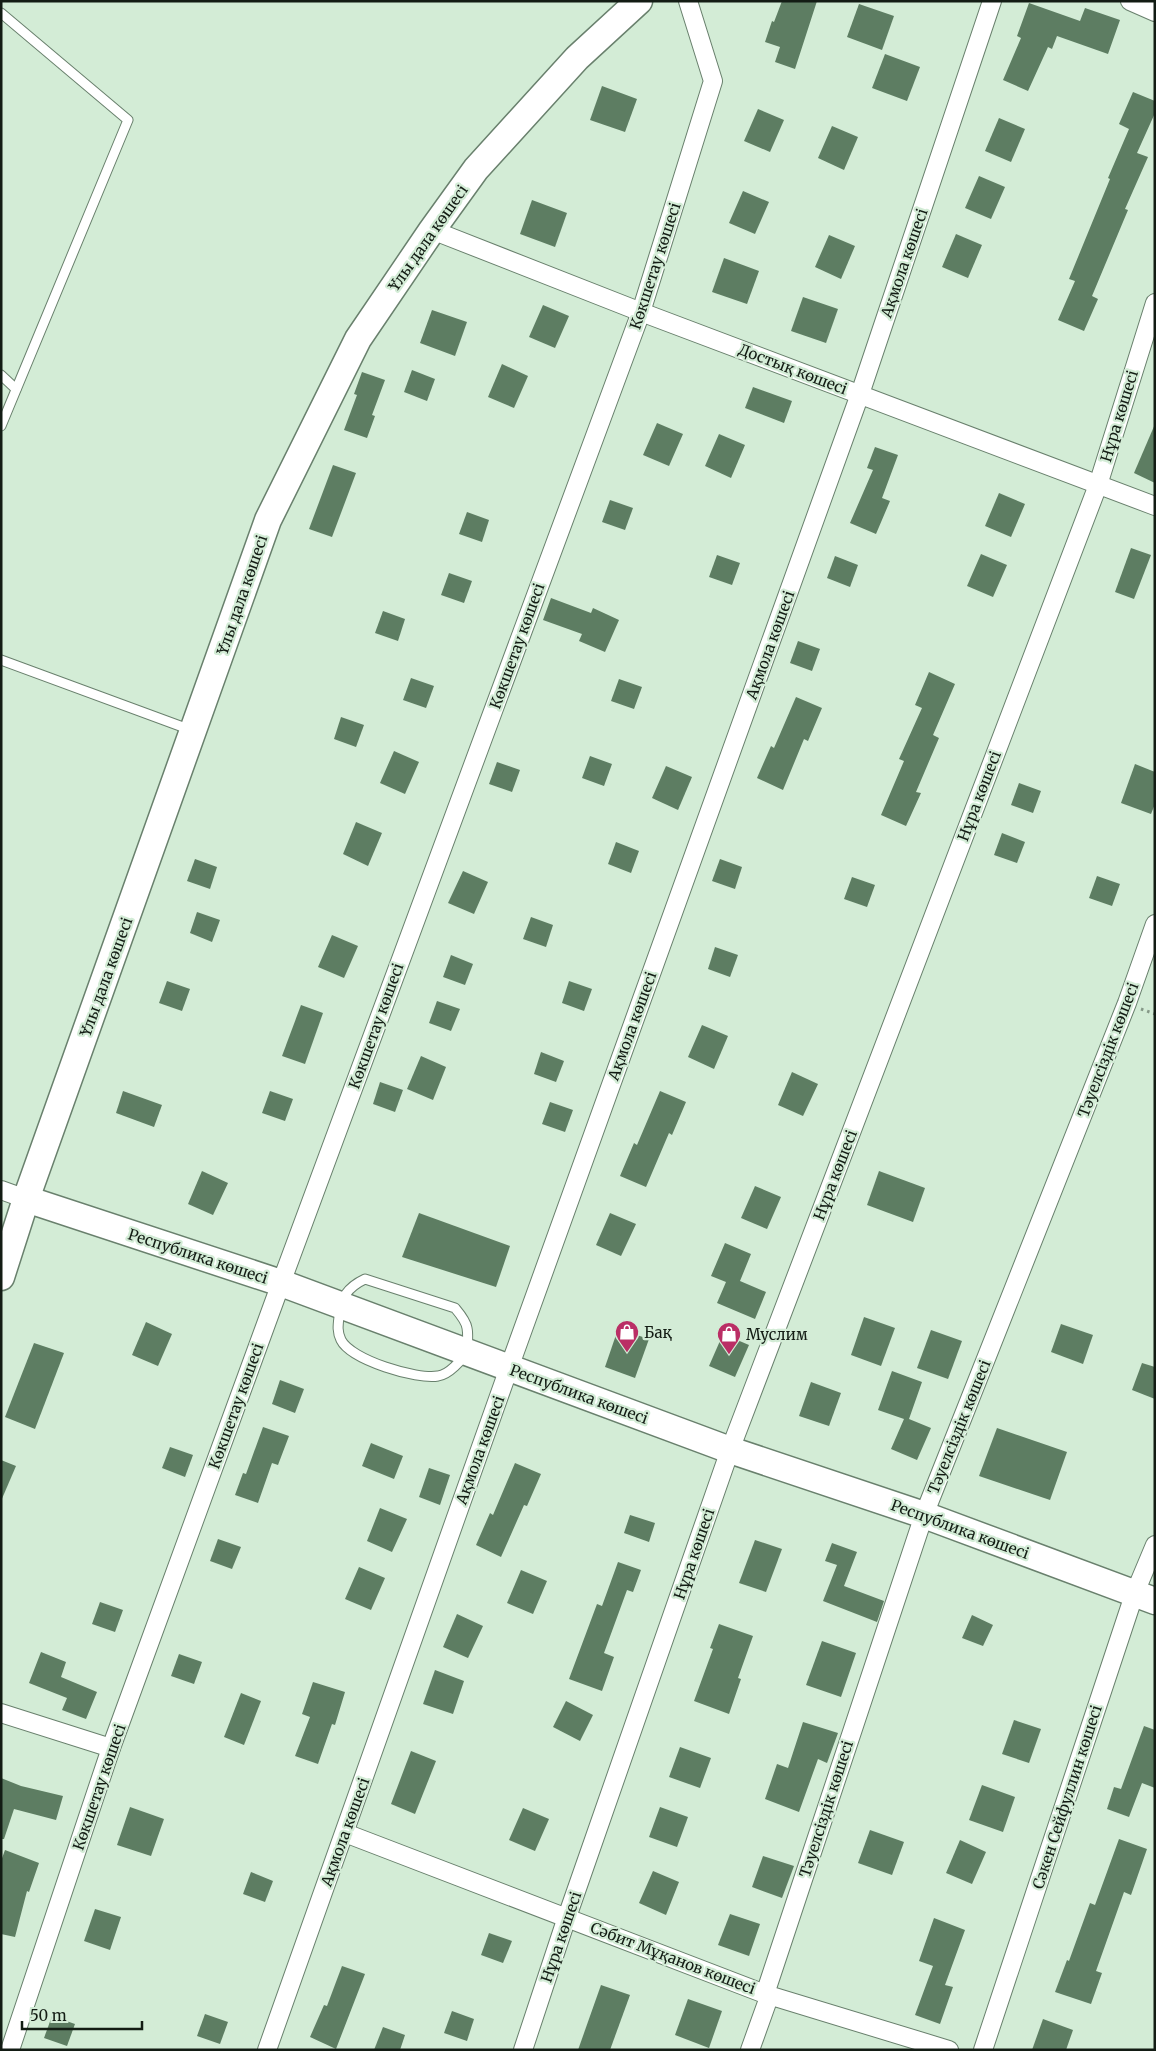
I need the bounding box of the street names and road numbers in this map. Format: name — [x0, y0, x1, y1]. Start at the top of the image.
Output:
street label: Ұлы дала көшесі — [384, 181, 472, 296]
street label: Көкшетау көшесі — [626, 200, 684, 332]
street label: Ақмола көшесі — [876, 206, 932, 321]
street label: Достық көшесі — [736, 340, 850, 398]
street label: Нұра көшесі — [1096, 368, 1142, 464]
street label: Ұлы дала көшесі — [212, 532, 271, 658]
street label: Көкшетау көшесі — [485, 581, 549, 711]
street label: Ақмола көшесі — [741, 588, 798, 703]
street label: Нұра көшесі — [953, 748, 1005, 844]
street label: Ұлы дала көшесі — [75, 915, 136, 1040]
street label: Көкшетау көшесі — [344, 961, 408, 1091]
street label: Ақмола көшесі — [603, 969, 660, 1084]
street label: Тәуелсіздік көшесі — [1074, 980, 1143, 1120]
street label: Нұра көшесі — [809, 1127, 861, 1223]
street label: Республика көшесі — [126, 1224, 270, 1288]
street label: Көкшетау көшесі — [204, 1341, 268, 1471]
street label: Тәуелсіздік көшесі — [923, 1357, 995, 1497]
street label: Республика көшесі — [507, 1360, 651, 1428]
street label: Ақмола көшесі — [451, 1393, 508, 1508]
street label: Республика көшесі — [888, 1495, 1032, 1563]
street label: Нұра көшесі — [670, 1506, 718, 1602]
street label: Сәкен Сейфуллин көшесі — [1028, 1703, 1106, 1891]
street label: Көкшетау көшесі — [69, 1721, 130, 1853]
street label: Тәуелсіздік көшесі — [795, 1738, 857, 1880]
street label: Ақмола көшесі — [316, 1775, 373, 1890]
street label: Нұра көшесі — [537, 1889, 585, 1985]
street label: Сәбит Мұқанов көшесі — [588, 1918, 758, 1998]

